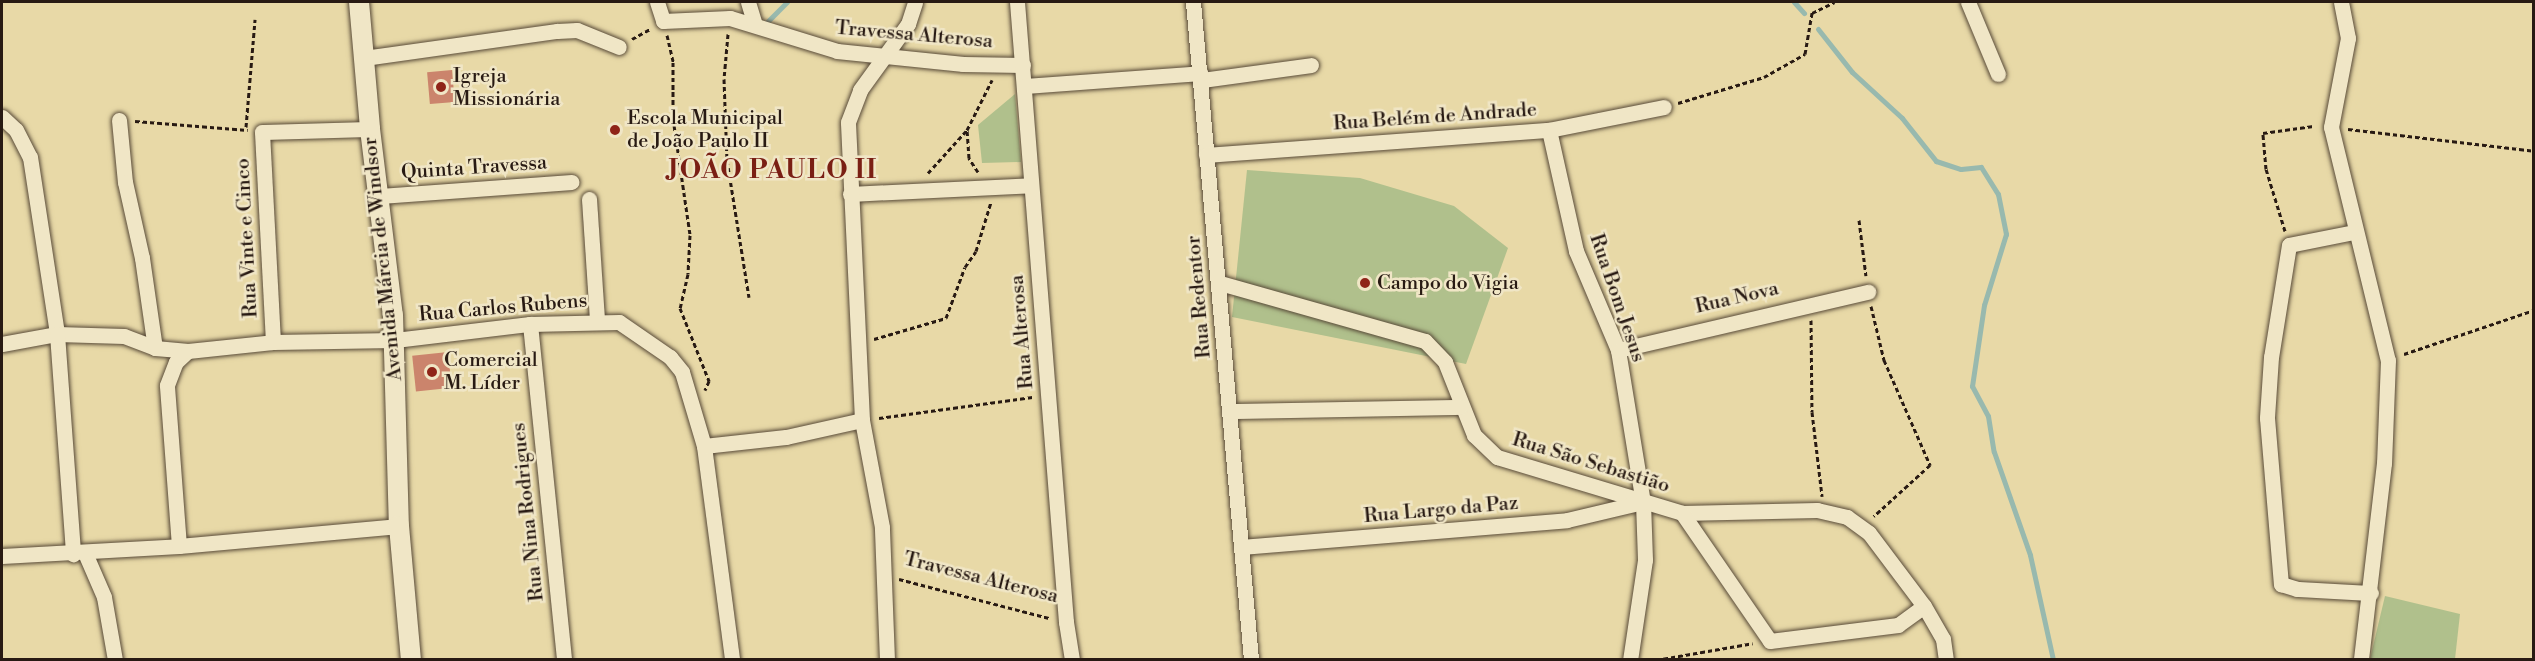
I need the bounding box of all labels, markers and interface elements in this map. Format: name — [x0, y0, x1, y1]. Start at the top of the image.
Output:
street label: Travessa Alterosa — [834, 16, 994, 54]
place label: Igreja Missionária — [453, 64, 560, 111]
marker: Igreja Missionária — [434, 80, 448, 94]
street label: Rua Belém de Andrade — [1332, 98, 1538, 136]
place label: Escola Municipal de João Paulo II — [627, 106, 783, 153]
marker: Escola Municipal de João Paulo II — [608, 123, 622, 137]
street label: Avenida Márcia de Windsor — [358, 136, 408, 382]
street label: Quinta Travessa — [400, 151, 548, 185]
district label: JOÃO PAULO II — [668, 155, 878, 187]
street label: Rua Vinte e Cinco — [231, 157, 263, 319]
street label: Rua Bom Jesus — [1584, 231, 1650, 365]
street label: Rua Redentor — [1182, 235, 1216, 359]
place label: Campo do Vigia — [1377, 271, 1519, 295]
street label: Rua Alterosa — [1005, 274, 1039, 390]
marker: Campo do Vigia — [1358, 276, 1372, 290]
street label: Rua Nova — [1693, 277, 1781, 319]
street label: Rua Carlos Rubens — [418, 289, 588, 327]
place label: Comercial M. Líder — [444, 348, 538, 395]
marker: Comercial M. Líder — [425, 365, 439, 379]
street label: Rua Nina Rodrigues — [507, 421, 549, 603]
street label: Rua São Sebastião — [1509, 428, 1673, 498]
street label: Rua Largo da Paz — [1363, 491, 1519, 529]
street label: Travessa Alterosa — [901, 547, 1061, 609]

